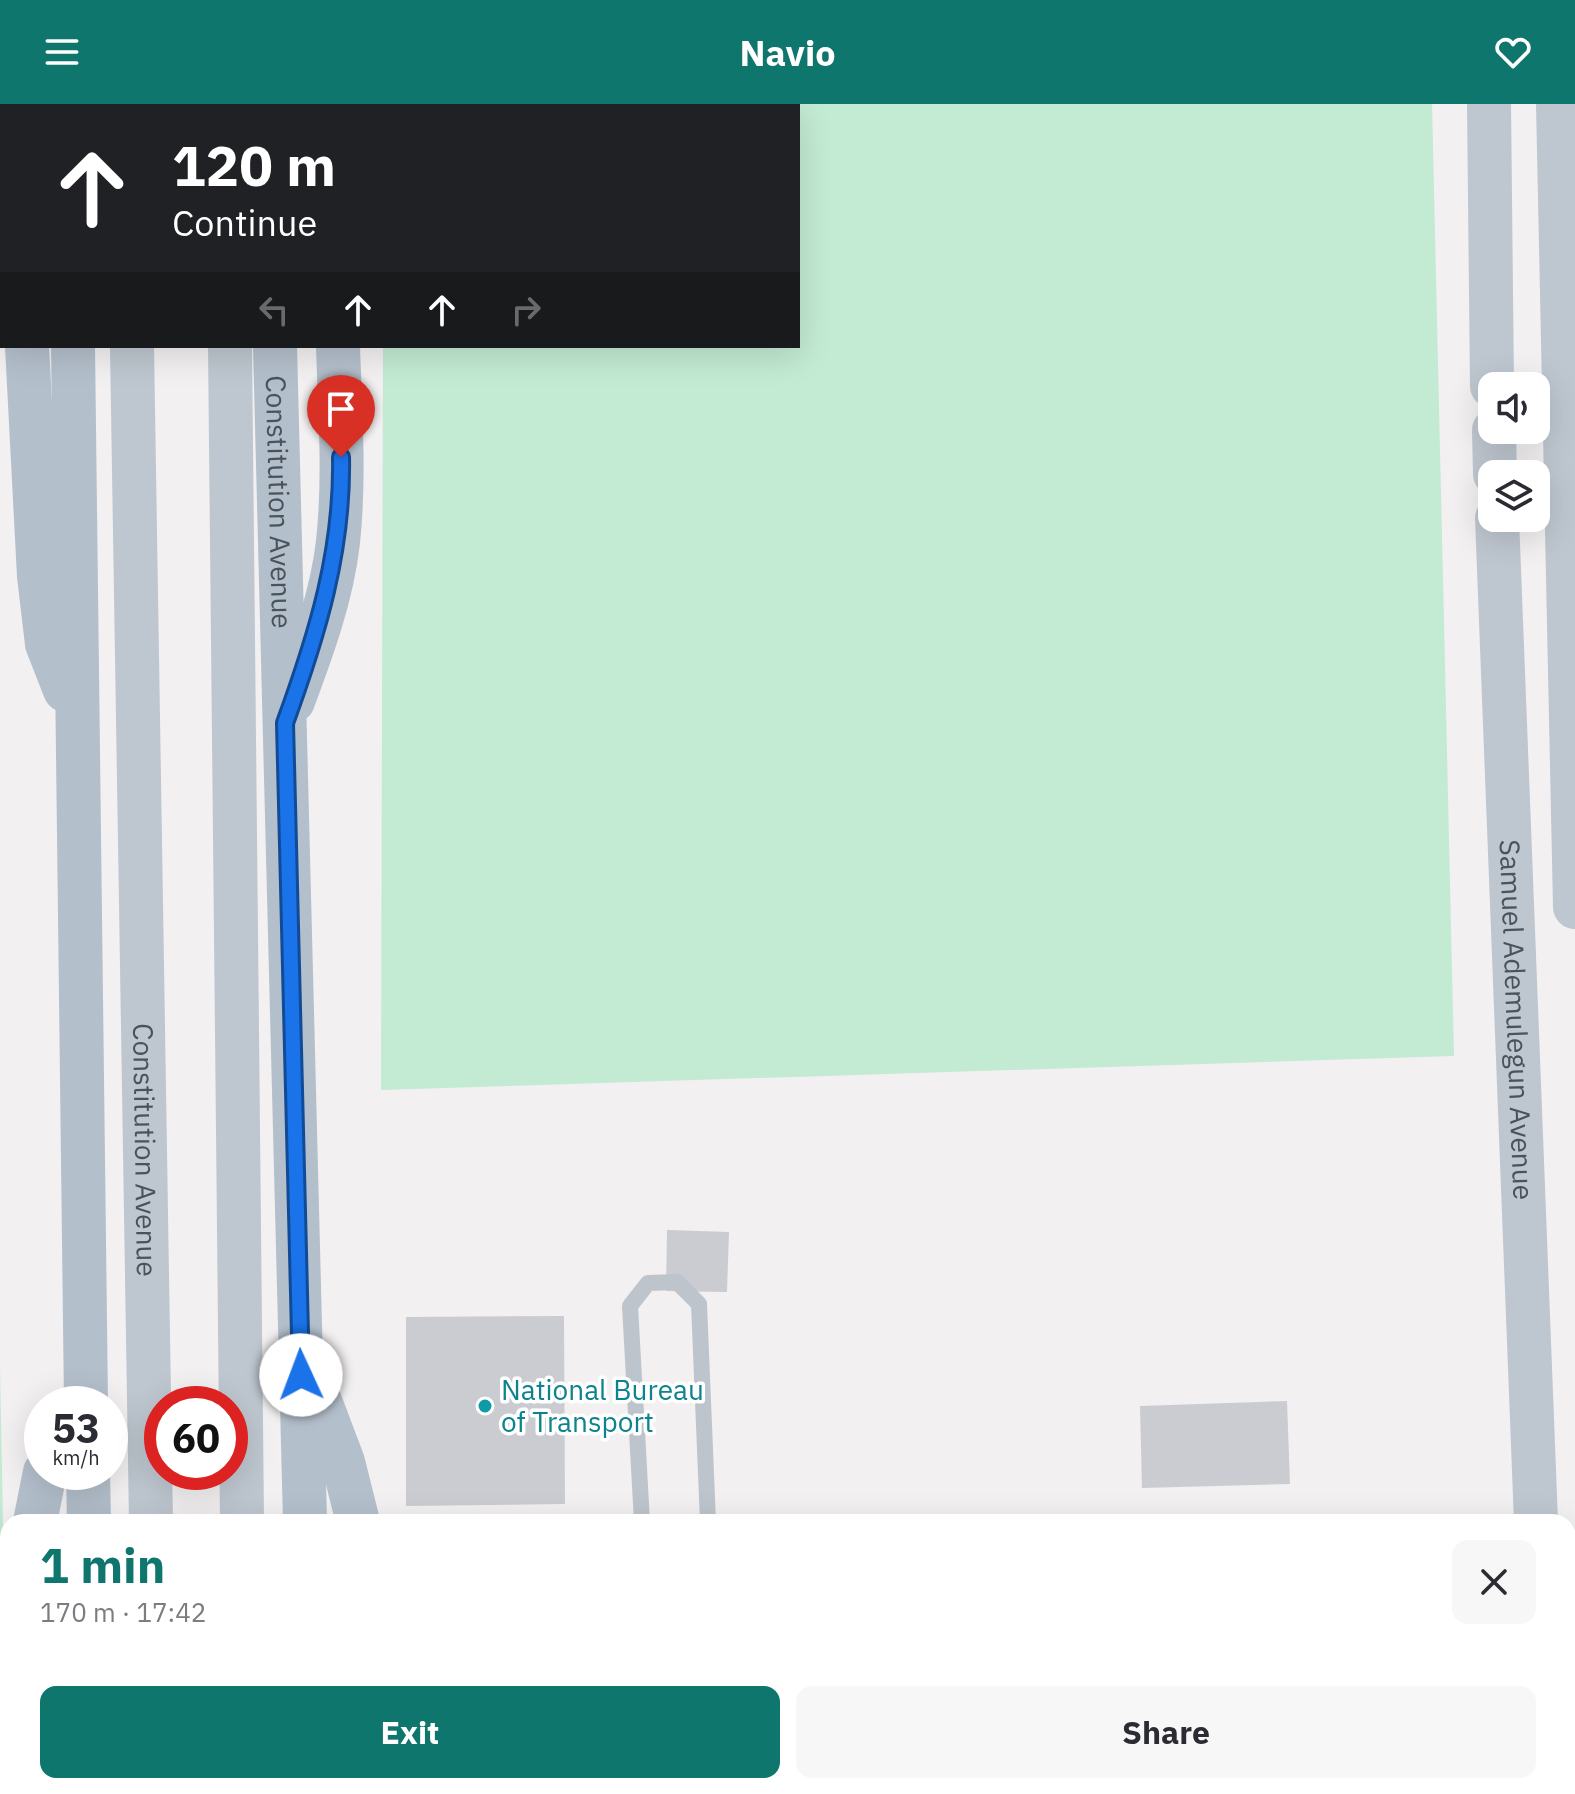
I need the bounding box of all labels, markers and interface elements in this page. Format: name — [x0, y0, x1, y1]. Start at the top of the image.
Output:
text: Navio — [739, 29, 836, 76]
icon: menu — [40, 30, 84, 74]
icon: heart — [1491, 30, 1535, 74]
text: 120 m — [172, 129, 336, 201]
icon: ahead — [40, 136, 144, 240]
text: Continue — [172, 199, 317, 246]
icon: left — [252, 288, 296, 332]
icon: ahead — [336, 288, 380, 332]
icon: ahead — [420, 288, 464, 332]
icon: right — [504, 288, 548, 332]
map controls — [1478, 372, 1550, 532]
button: sound — [1478, 372, 1550, 444]
street label: Constitution Avenue — [258, 375, 301, 629]
pin — [307, 375, 375, 457]
icon: arrive — [319, 387, 363, 431]
button: layers — [1478, 460, 1550, 532]
street label: Samuel Ademulegun Avenue — [1491, 839, 1542, 1201]
street label: Constitution Avenue — [125, 1023, 166, 1277]
position arrow — [259, 1333, 343, 1417]
place label: National Bureau of Transport — [501, 1371, 704, 1440]
speed limit sign: 60 — [144, 1386, 248, 1490]
marker: National Bureau of Transport — [476, 1397, 494, 1415]
text: 53 — [52, 1402, 100, 1454]
text: km/h — [52, 1444, 100, 1471]
text: 1 min — [40, 1534, 165, 1596]
button: close — [1452, 1540, 1536, 1624]
text: 170 m · 17:42 — [40, 1595, 206, 1629]
button: Exit — [40, 1686, 780, 1778]
button: Share — [796, 1686, 1536, 1778]

